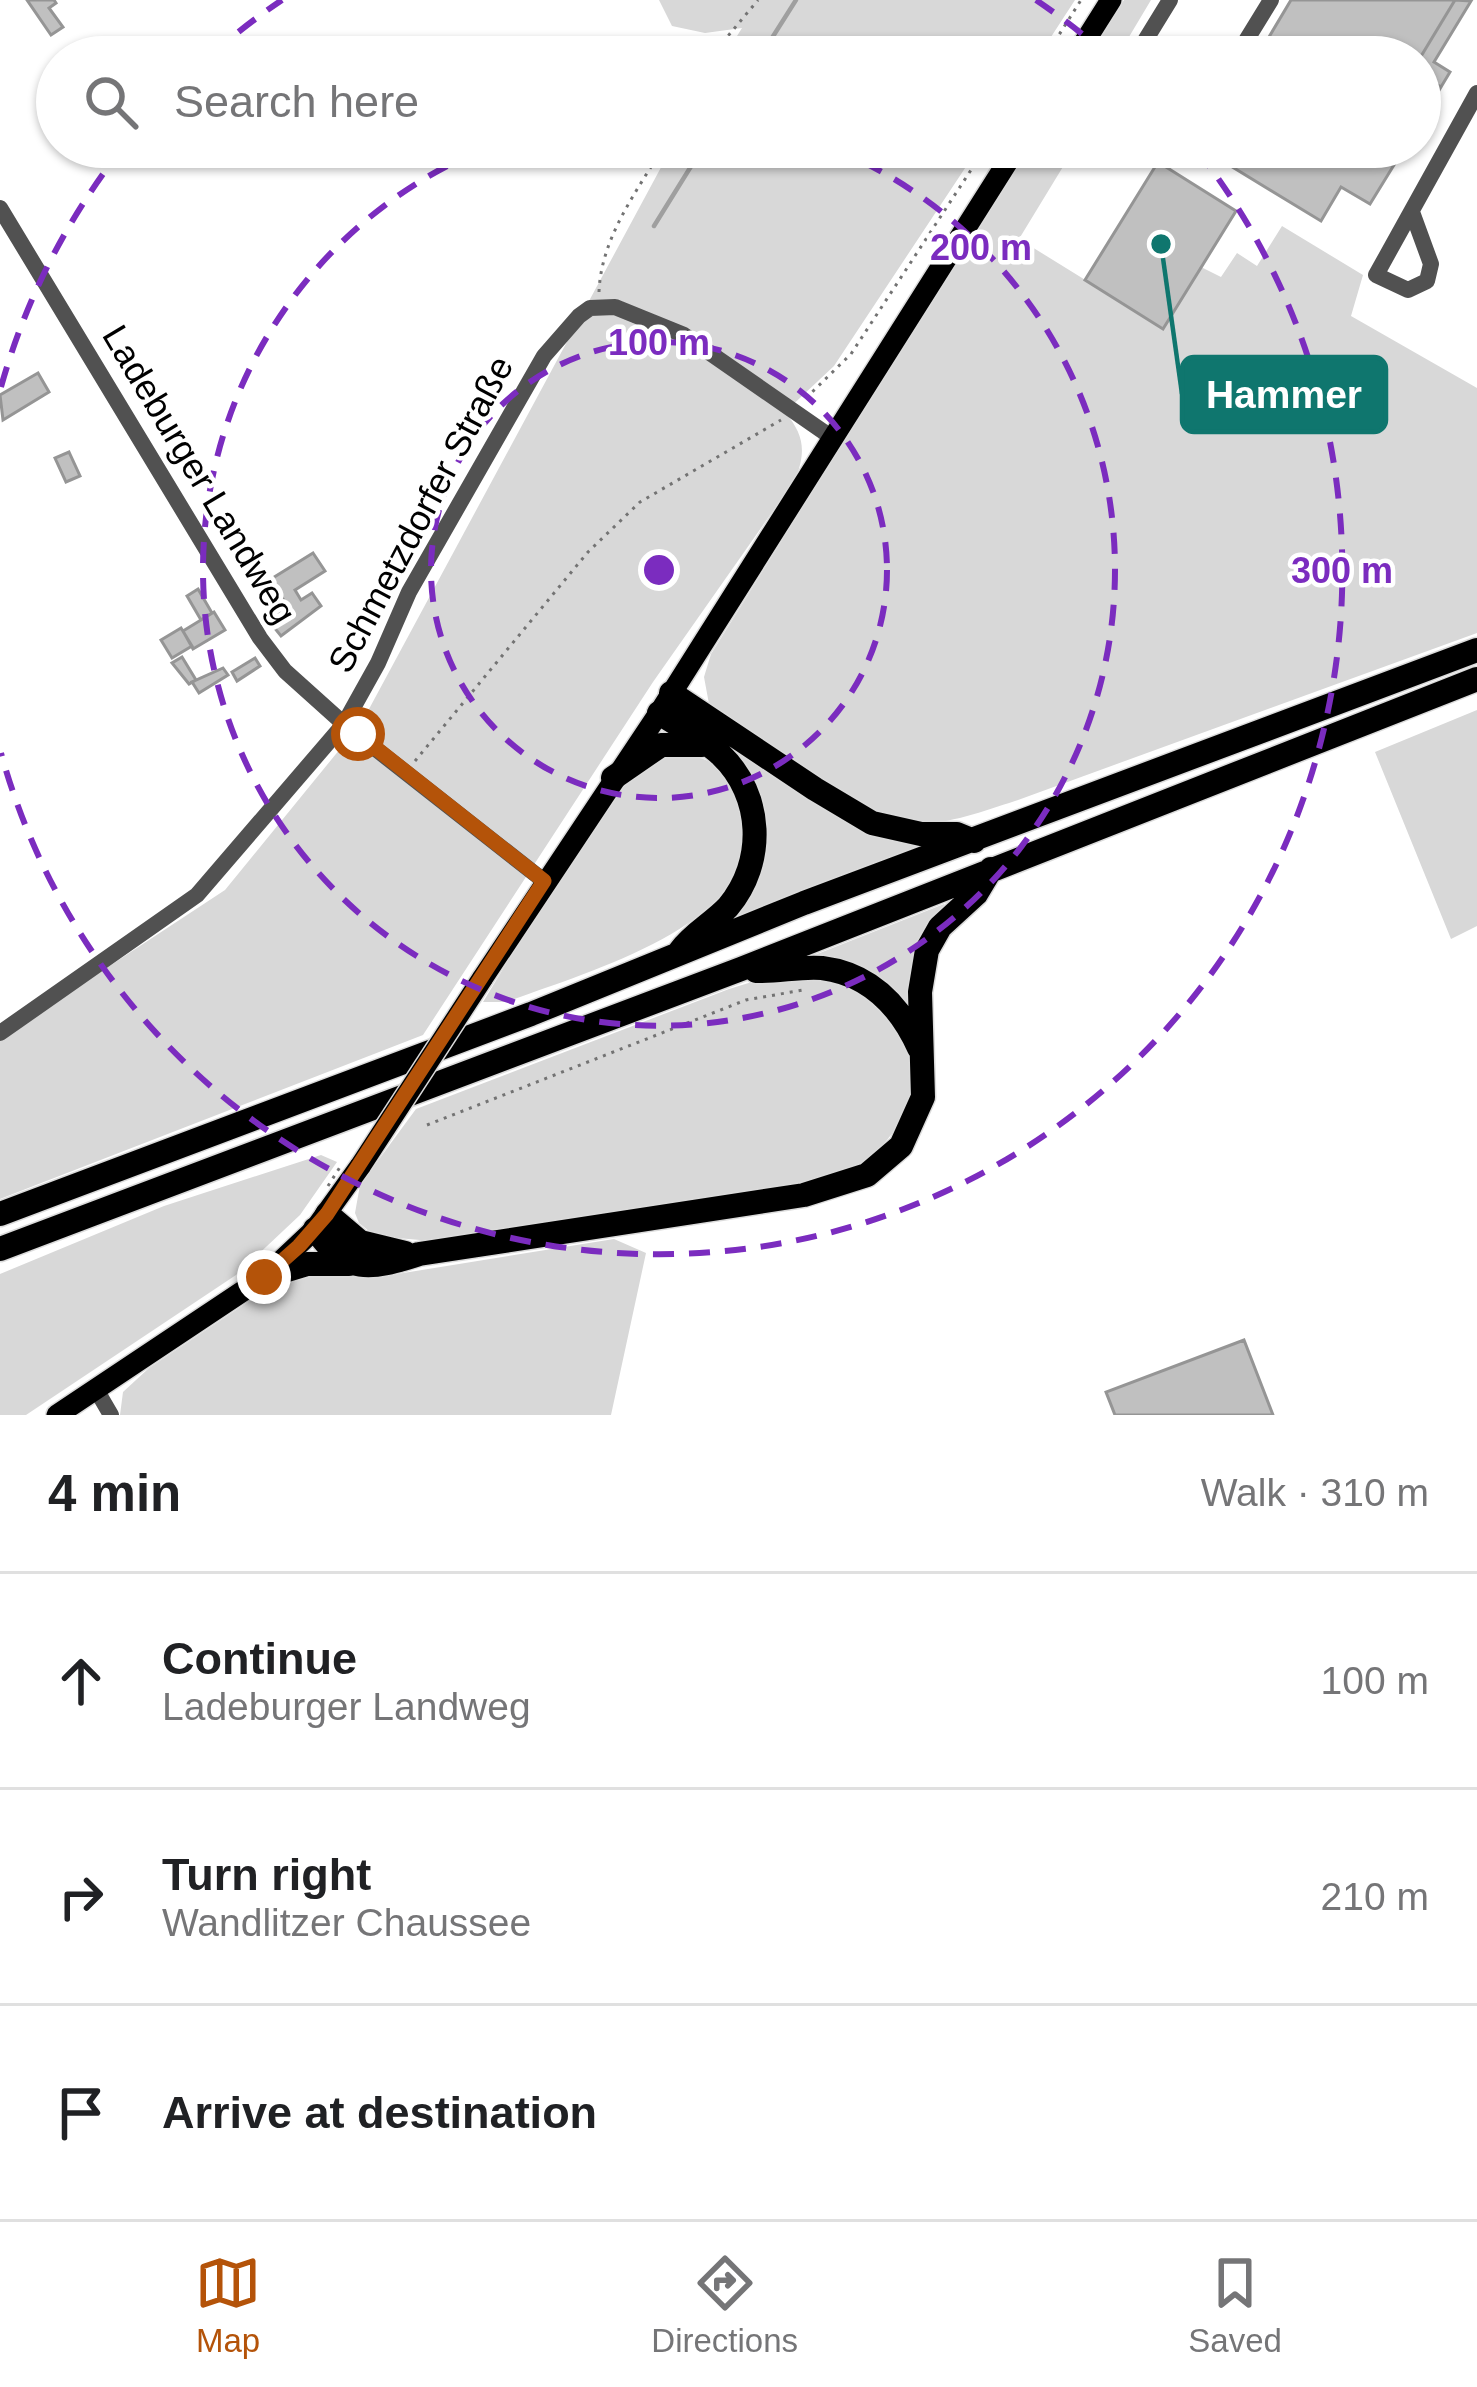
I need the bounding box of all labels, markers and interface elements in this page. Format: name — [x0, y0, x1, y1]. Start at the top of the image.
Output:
search box — [36, 36, 1441, 168]
icon: search — [78, 69, 144, 135]
text: Search here — [174, 76, 419, 127]
text: 200 m — [930, 227, 1032, 268]
street label: Ladeburger Landweg — [94, 318, 305, 631]
text: 100 m — [608, 322, 710, 363]
street label: Schmetzdorfer Straße — [320, 349, 521, 679]
callout: Hammer — [1182, 357, 1386, 432]
text: Hammer — [1206, 373, 1362, 416]
centre of rings — [638, 549, 680, 591]
text: 300 m — [1291, 550, 1393, 591]
route start — [331, 707, 385, 761]
route end — [237, 1250, 291, 1304]
text: 4 min — [48, 1465, 181, 1522]
text: Walk · 310 m — [1201, 1471, 1429, 1514]
text: Continue — [162, 1633, 357, 1684]
icon: ahead — [48, 1648, 114, 1714]
text: 100 m — [1321, 1659, 1429, 1702]
text: Ladeburger Landweg — [162, 1685, 531, 1728]
text: Turn right — [162, 1849, 371, 1900]
icon: right — [48, 1864, 114, 1930]
text: 210 m — [1321, 1875, 1429, 1918]
text: Wandlitzer Chaussee — [162, 1901, 531, 1944]
icon: arrive — [48, 2080, 114, 2146]
text: Arrive at destination — [162, 2087, 597, 2138]
tab: Map — [195, 2250, 261, 2360]
tab: Directions — [651, 2250, 798, 2360]
tab: Saved — [1188, 2250, 1282, 2360]

